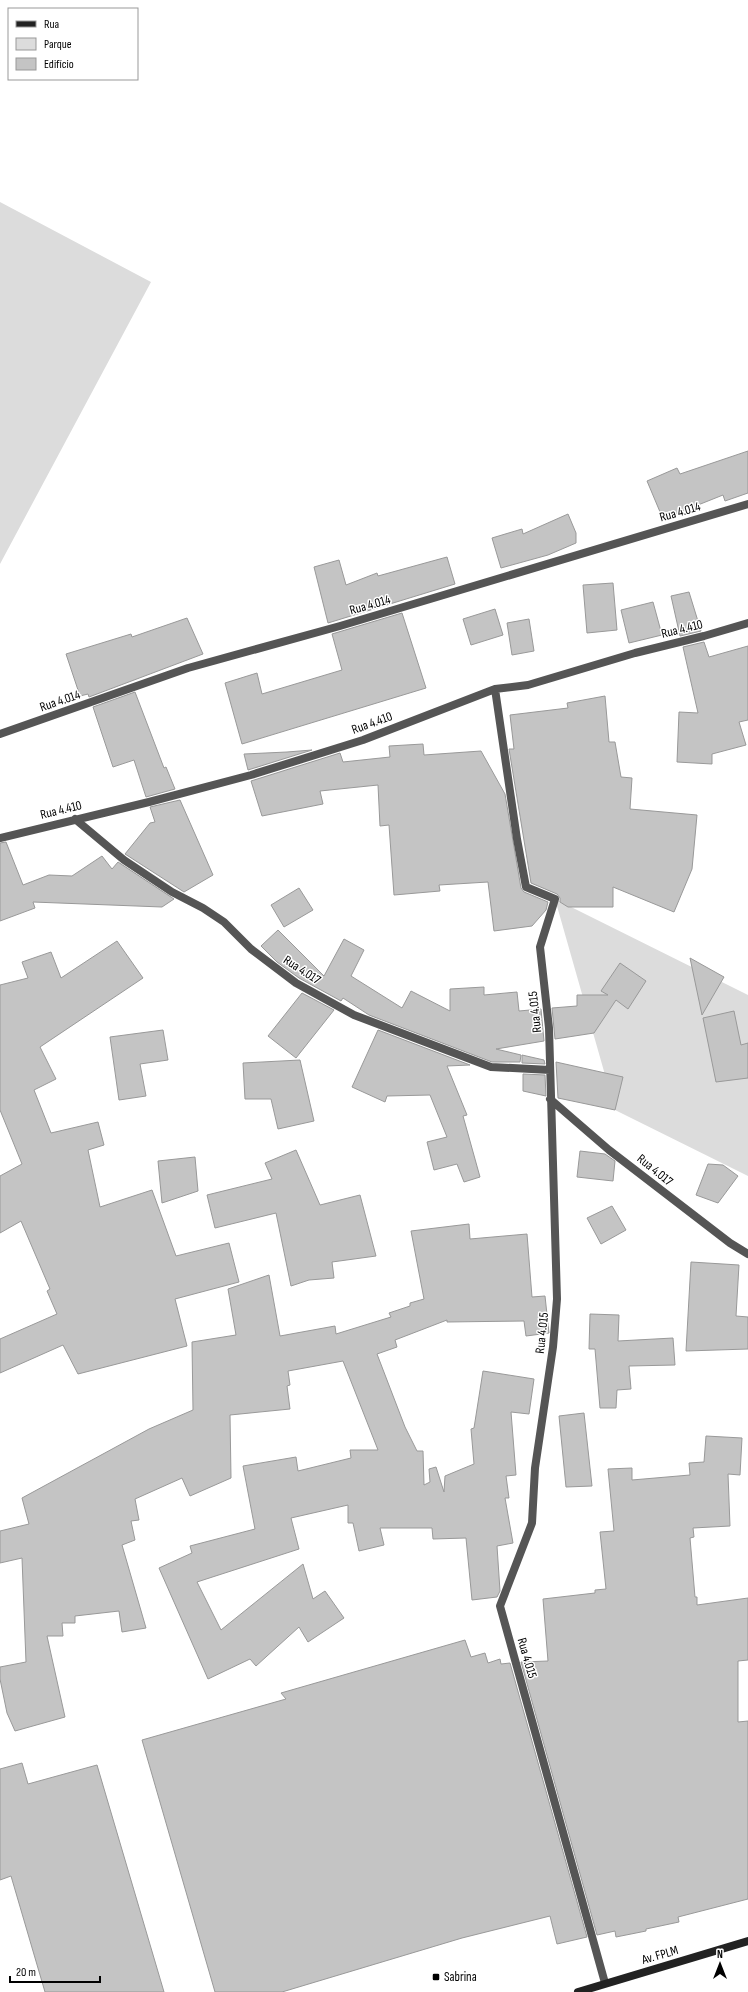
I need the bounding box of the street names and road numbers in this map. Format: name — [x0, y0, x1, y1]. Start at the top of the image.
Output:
street label: Rua 4.014 — [658, 498, 703, 525]
street label: Rua 4.014 — [348, 591, 393, 618]
street label: Rua 4.410 — [660, 616, 705, 642]
street label: Rua 4.014 — [38, 686, 83, 715]
street label: Rua 4.410 — [349, 708, 395, 738]
street label: Rua 4.410 — [39, 797, 84, 823]
street label: Rua 4.017 — [280, 952, 324, 988]
street label: Rua 4.015 — [525, 990, 545, 1034]
street label: Rua 4.017 — [634, 1151, 677, 1190]
street label: Rua 4.015 — [532, 1311, 552, 1355]
street label: Rua 4.015 — [514, 1636, 540, 1680]
street label: Av. FPLM — [639, 1942, 680, 1968]

